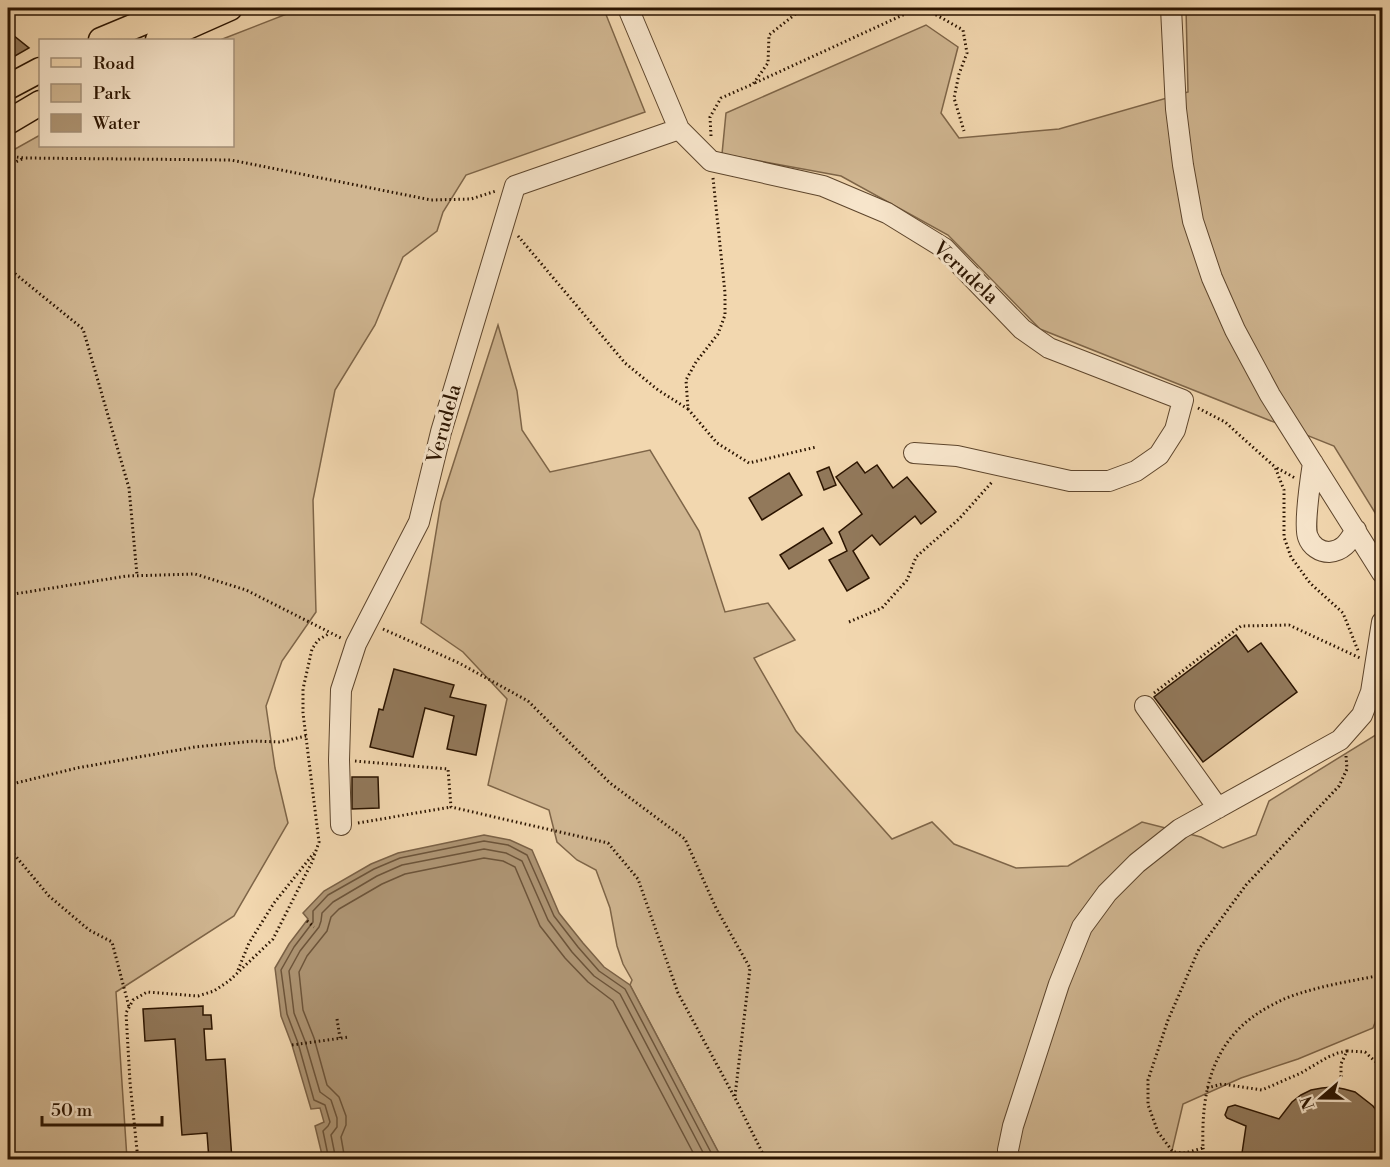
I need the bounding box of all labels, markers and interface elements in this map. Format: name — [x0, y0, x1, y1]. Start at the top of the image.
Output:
legend — [39, 39, 234, 147]
text: Road — [93, 52, 136, 75]
text: Park — [93, 82, 132, 105]
text: Water — [92, 112, 141, 135]
street label: Verudela — [926, 236, 1004, 310]
street label: Verudela — [422, 381, 468, 467]
north arrow — [1291, 1068, 1351, 1128]
scale bar — [42, 1089, 162, 1127]
text: N — [1296, 1093, 1319, 1112]
text: 50 m — [51, 1099, 93, 1122]

